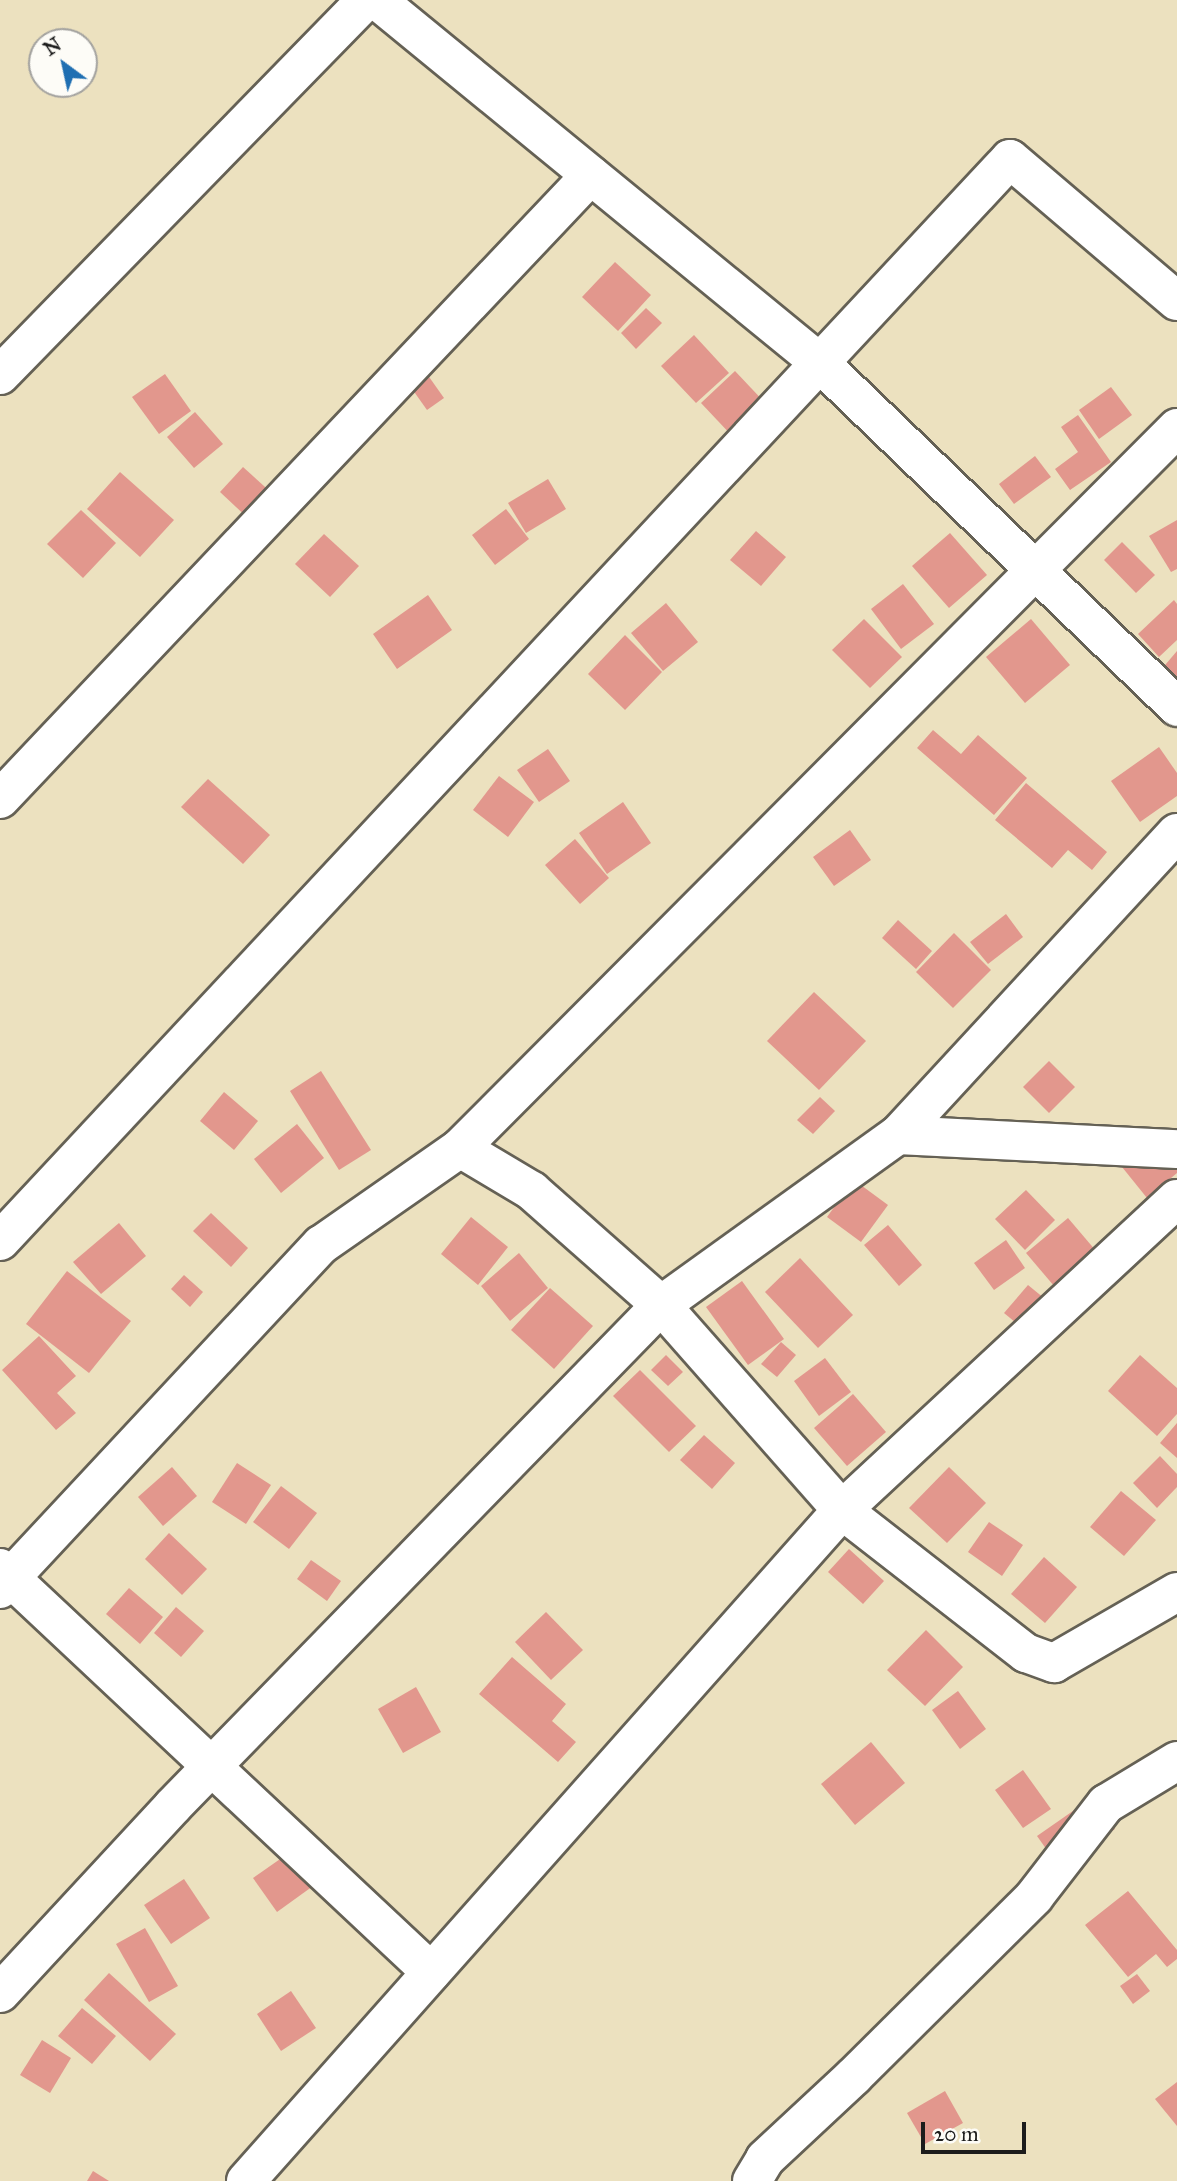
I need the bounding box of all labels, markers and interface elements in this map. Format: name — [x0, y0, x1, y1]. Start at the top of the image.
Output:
north arrow — [28, 28, 98, 98]
text: N — [39, 33, 65, 61]
scale bar — [925, 2108, 1030, 2152]
text: 20 m — [934, 2121, 979, 2147]

